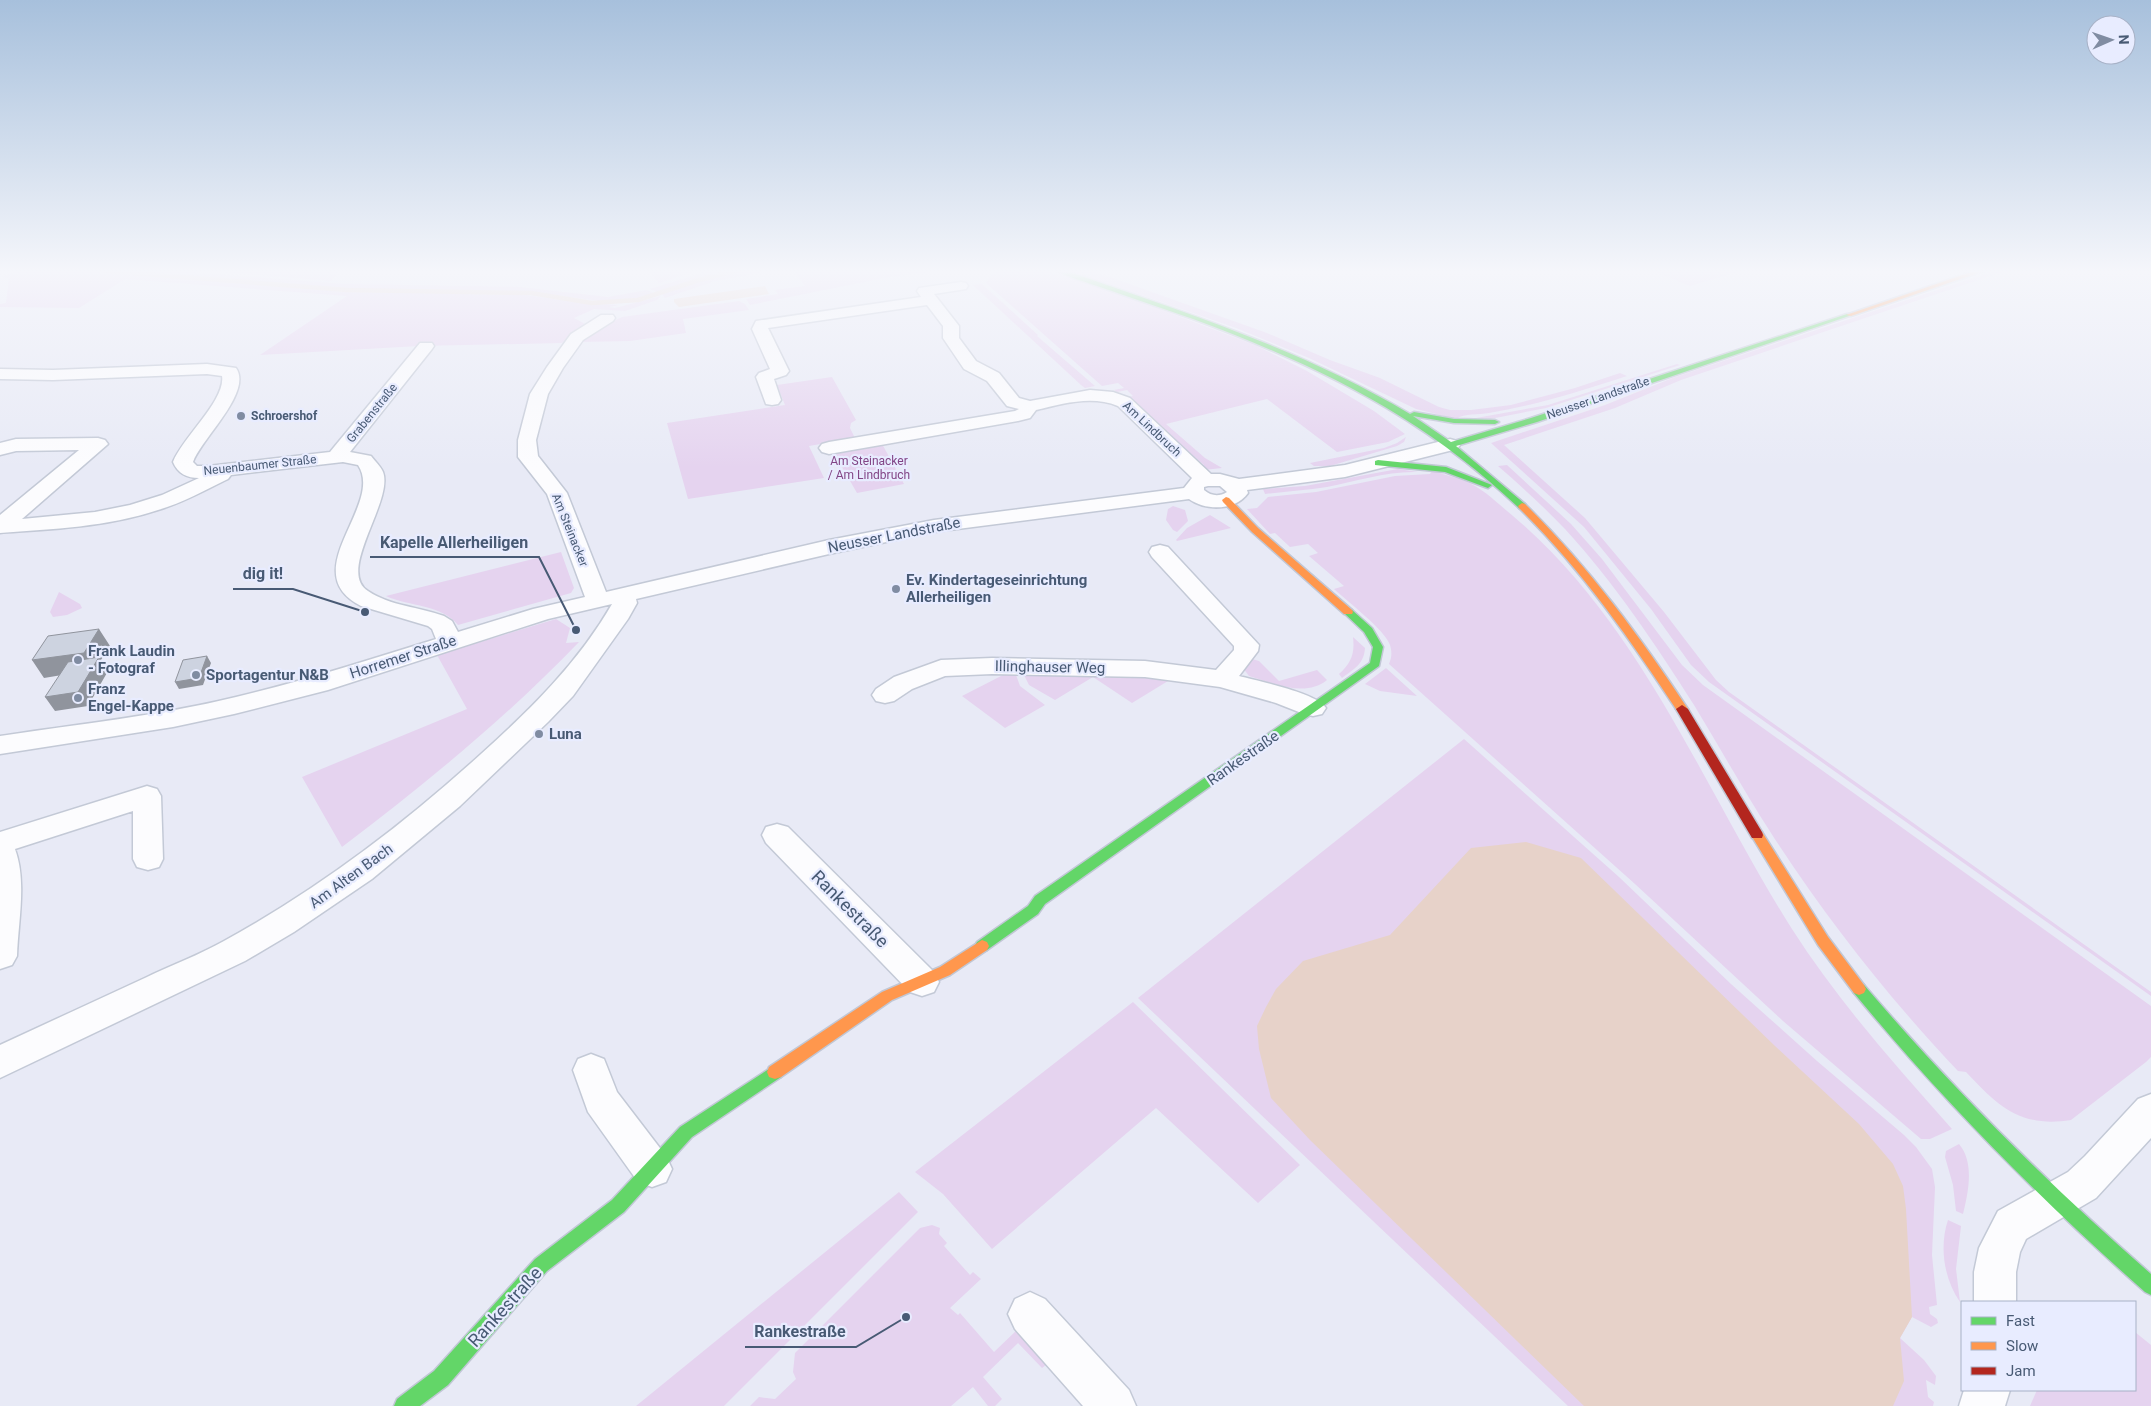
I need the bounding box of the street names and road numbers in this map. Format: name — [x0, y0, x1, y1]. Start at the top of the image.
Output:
street label: Neusser Landstraße — [1545, 374, 1651, 422]
street label: Grabenstraße — [344, 381, 400, 445]
street label: Am Lindbruch — [1120, 399, 1184, 459]
street label: Neuenbaumer Straße — [203, 452, 317, 478]
street label: Am Steinacker — [549, 491, 591, 569]
street label: Neusser Landstraße — [826, 513, 962, 557]
street label: Horremer Straße — [348, 631, 459, 683]
street label: Illinghauser Weg — [995, 657, 1105, 677]
street label: Rankestraße — [1204, 727, 1282, 789]
street label: Am Alten Bach — [306, 840, 396, 912]
street label: Rankestraße — [807, 866, 893, 952]
street label: Rankestraße — [463, 1262, 546, 1351]

